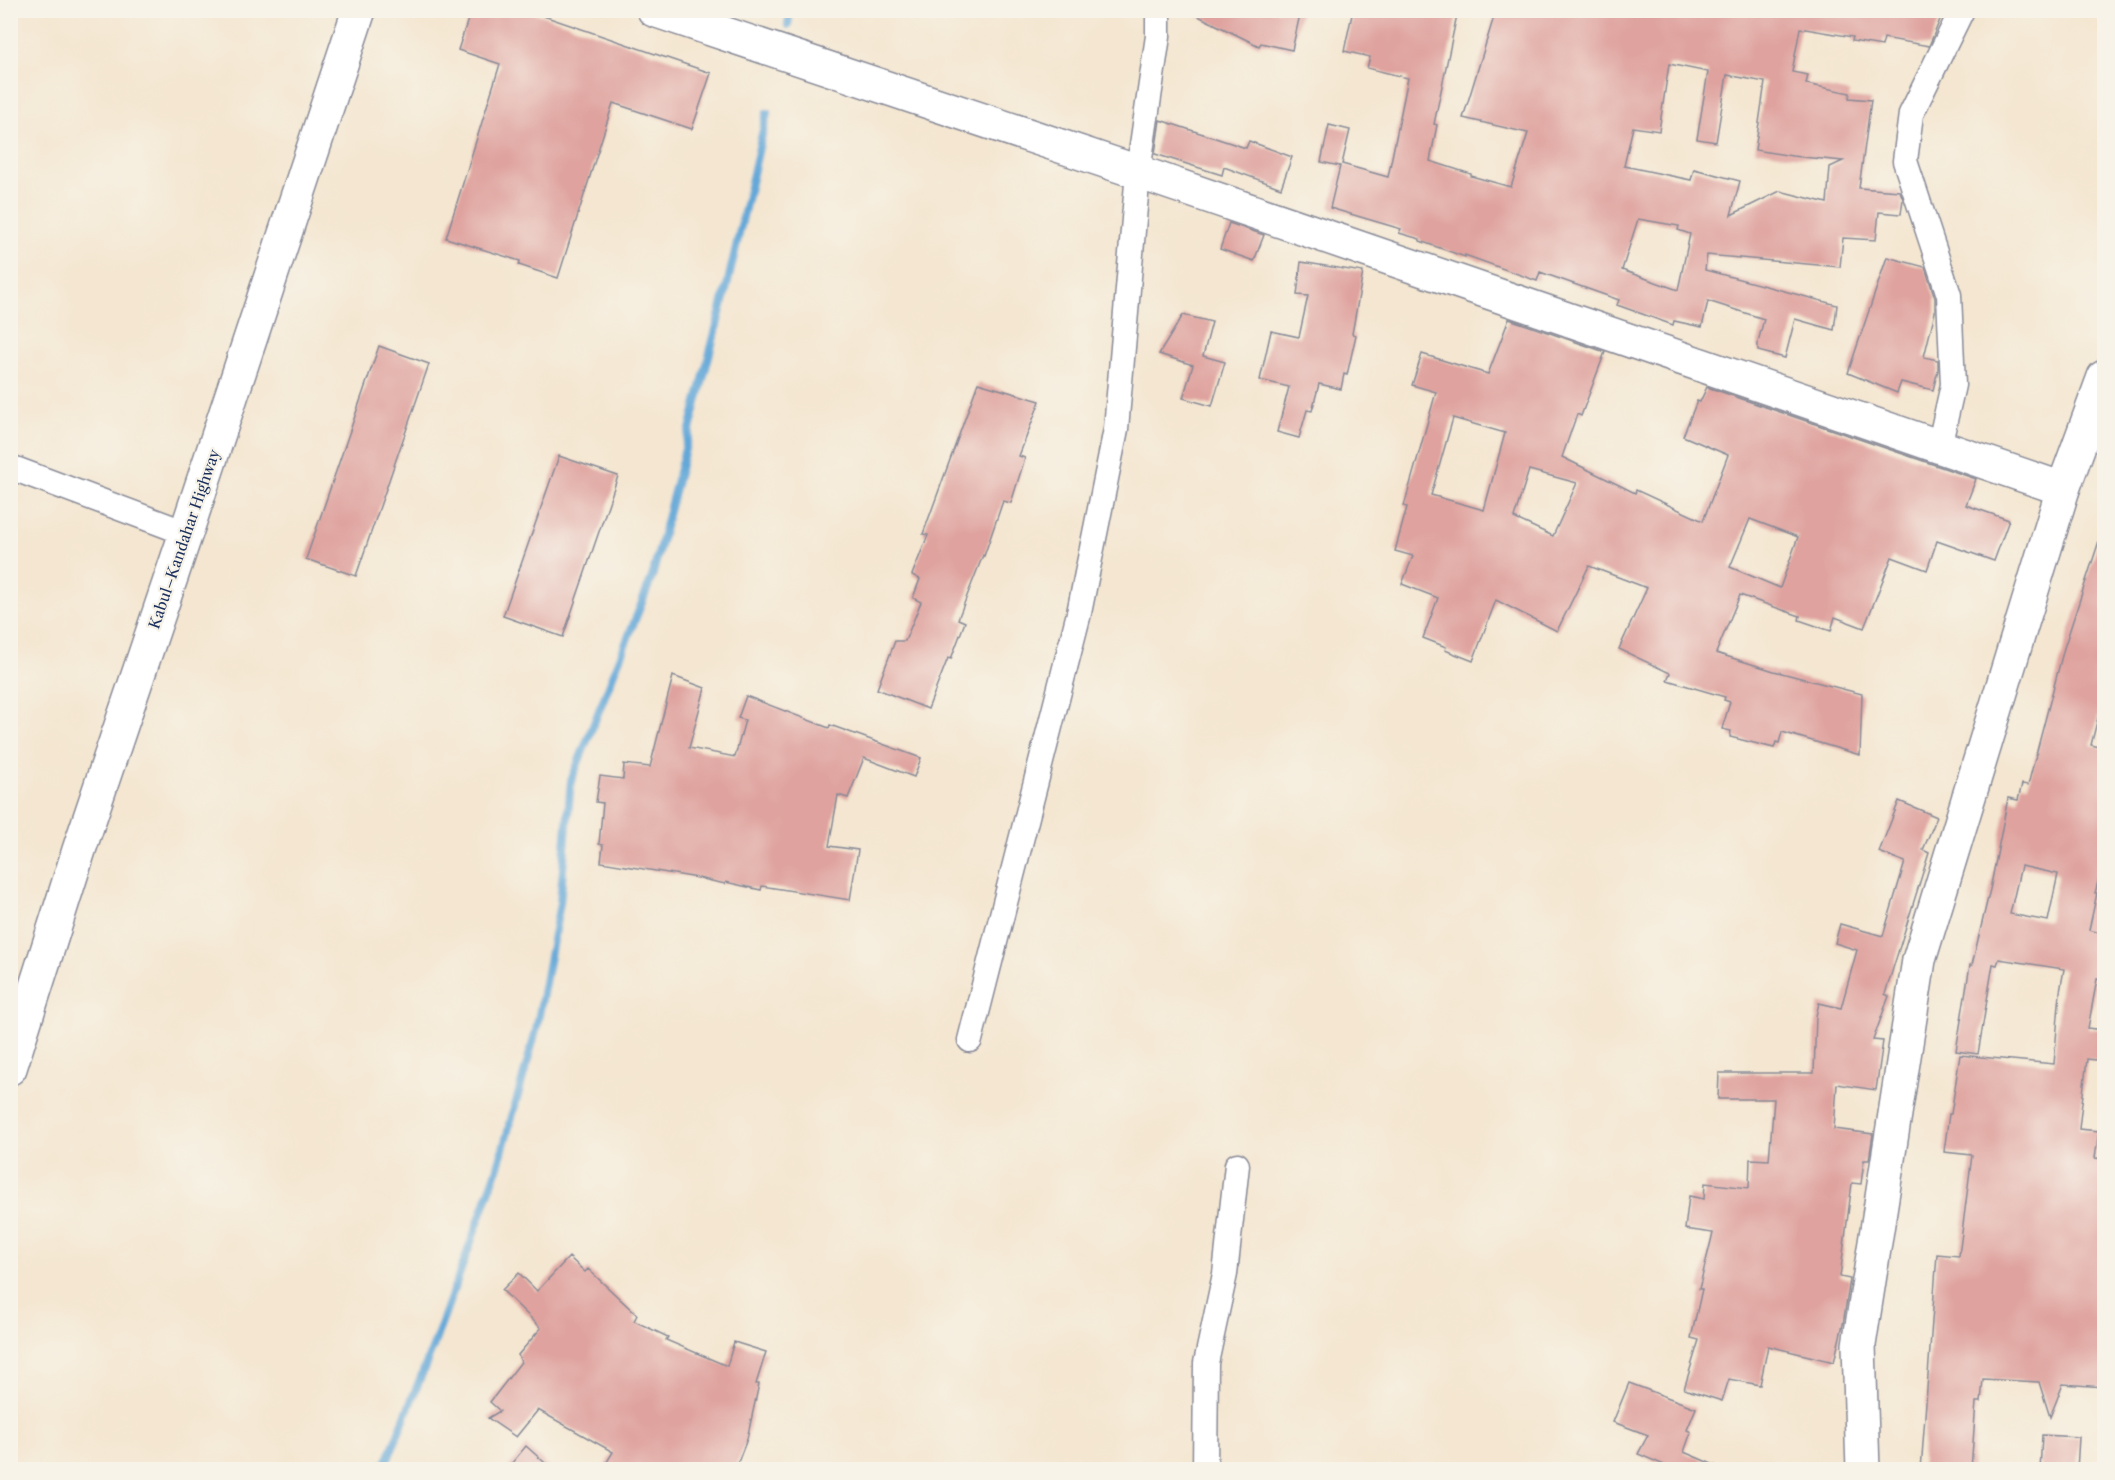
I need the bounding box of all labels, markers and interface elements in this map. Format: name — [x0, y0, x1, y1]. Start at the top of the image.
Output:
street label: Kabul–Kandahar Highway — [144, 446, 224, 631]

